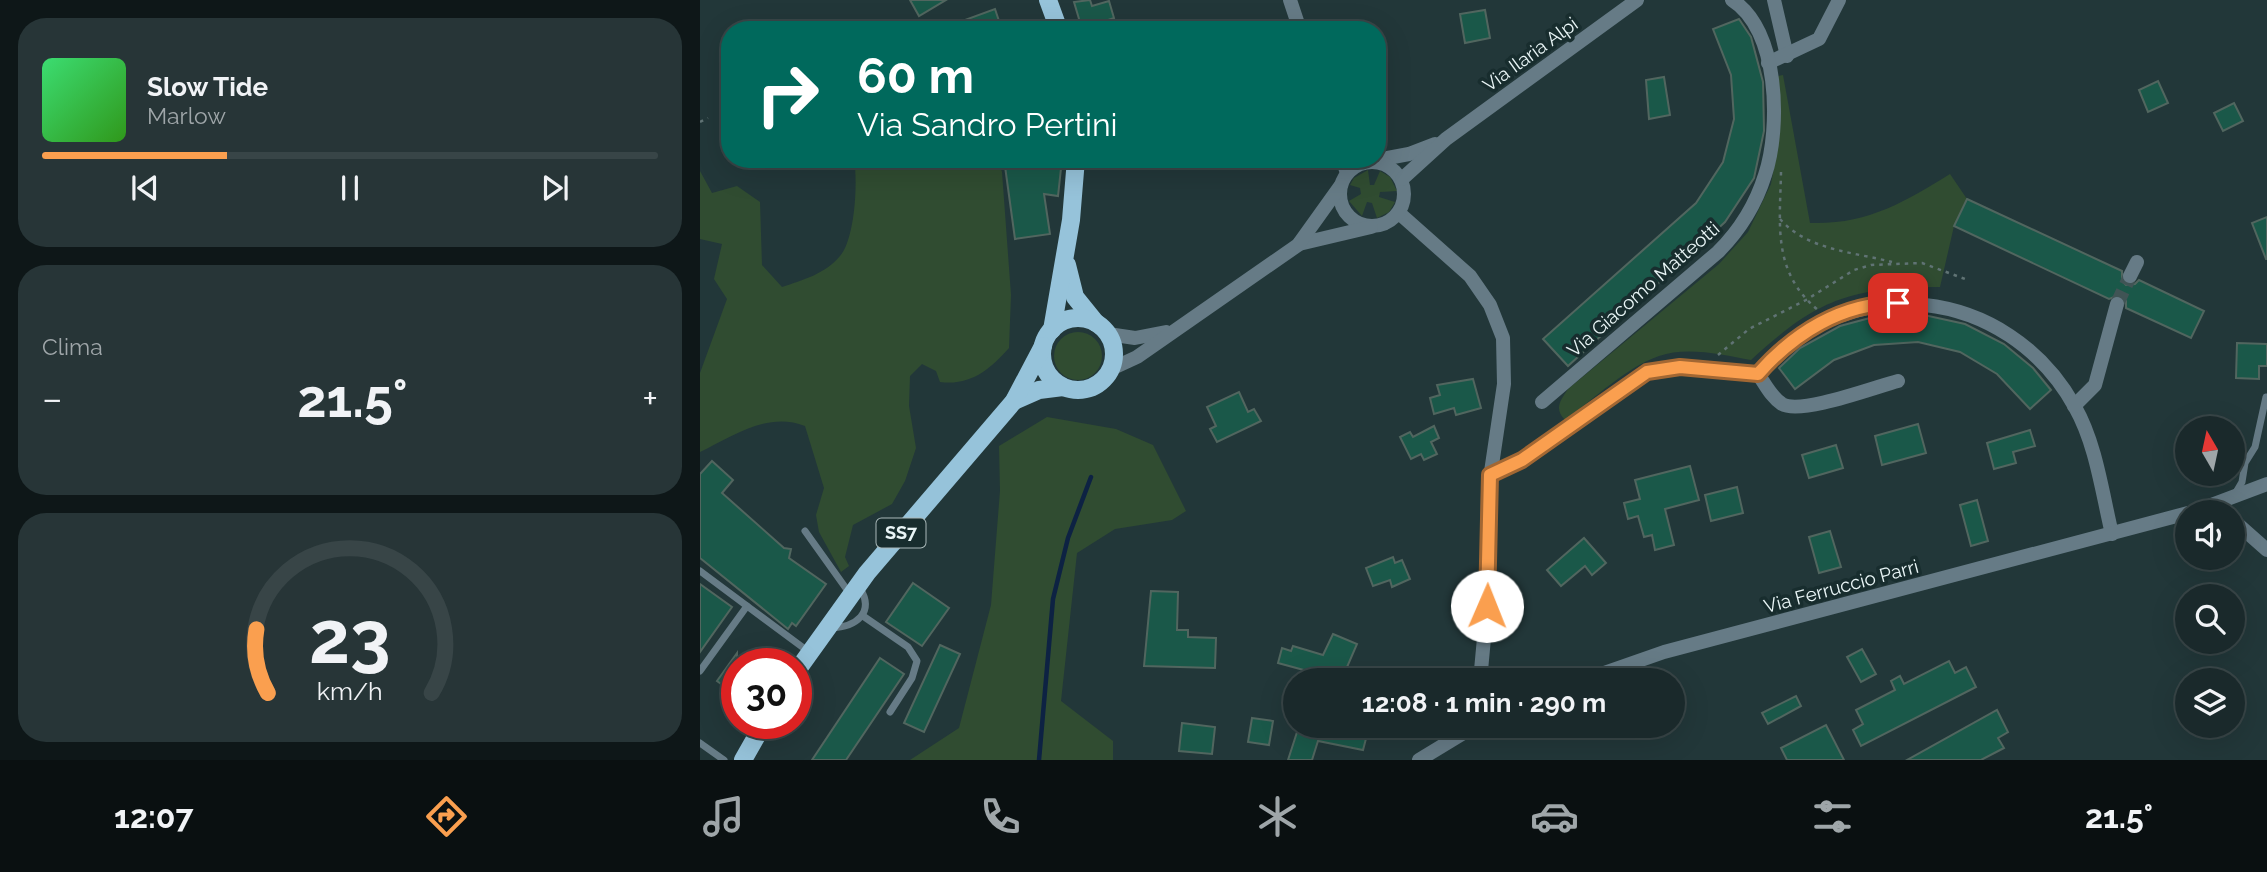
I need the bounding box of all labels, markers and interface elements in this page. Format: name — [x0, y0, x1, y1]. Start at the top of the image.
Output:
street label: Via Ilaria Alpi — [1478, 12, 1582, 96]
text: 60 m — [857, 47, 974, 104]
icon: right — [742, 49, 833, 140]
text: Slow Tide — [147, 72, 268, 102]
text: Marlow — [147, 102, 226, 129]
text: Via Sandro Pertini — [857, 106, 1118, 143]
icon: previous — [126, 169, 164, 207]
icon: pause — [331, 169, 369, 207]
icon: next — [536, 169, 574, 207]
street label: Via Giacomo Matteotti — [1562, 217, 1724, 361]
pin — [1868, 273, 1928, 333]
icon: arrive — [1879, 284, 1917, 322]
text: Clima — [42, 333, 103, 360]
text: 21.5° — [297, 368, 408, 429]
text: − — [42, 376, 62, 421]
text: + — [642, 376, 658, 421]
north arrow — [2175, 416, 2245, 486]
map controls — [2175, 416, 2245, 738]
button: sound — [2175, 500, 2245, 570]
road number: SS7 — [876, 518, 926, 548]
street label: Via Ferruccio Parri — [1761, 555, 1921, 617]
position arrow — [1450, 569, 1524, 643]
button: search — [2175, 584, 2245, 654]
text: 23 — [309, 596, 391, 681]
speed limit sign: 30 — [721, 648, 812, 739]
button: layers — [2175, 668, 2245, 738]
text: km/h — [317, 676, 383, 706]
text: 12:08 · 1 min · 290 m — [1362, 688, 1606, 718]
icon: directions — [422, 792, 471, 841]
icon: music — [699, 792, 748, 841]
icon: phone — [976, 792, 1025, 841]
icon: climate — [1253, 792, 1302, 841]
icon: car — [1530, 792, 1579, 841]
icon: filters — [1808, 792, 1857, 841]
text: 12:07 — [114, 798, 193, 835]
text: 21.5° — [2085, 798, 2153, 835]

